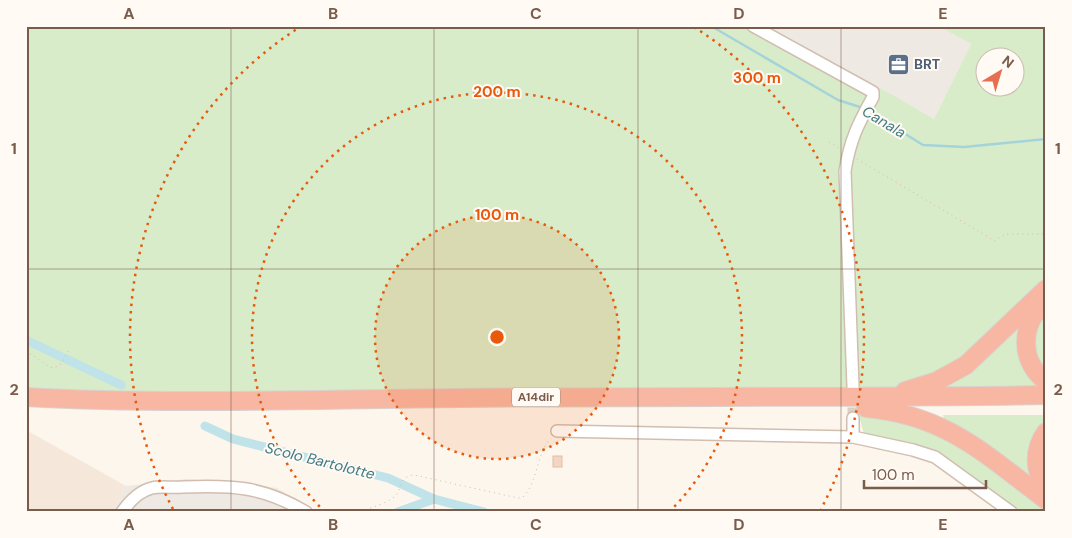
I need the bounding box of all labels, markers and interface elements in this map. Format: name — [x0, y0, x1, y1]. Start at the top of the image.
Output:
text: A — [123, 3, 135, 24]
text: B — [328, 3, 338, 24]
text: C — [530, 3, 542, 24]
text: D — [733, 3, 745, 24]
text: E — [938, 3, 948, 24]
north arrow — [974, 48, 1024, 98]
office icon: BRT — [886, 52, 910, 76]
text: N — [998, 52, 1018, 72]
place label: BRT — [914, 55, 940, 73]
text: 300 m — [733, 68, 781, 88]
text: 200 m — [473, 82, 521, 102]
water label: Canala — [858, 101, 910, 143]
text: 1 — [11, 138, 17, 159]
text: 1 — [1055, 138, 1061, 159]
text: 100 m — [475, 205, 519, 225]
centre of rings — [488, 328, 506, 346]
text: 2 — [9, 379, 19, 400]
text: 2 — [1053, 379, 1063, 400]
road number: A14dir — [512, 388, 560, 407]
water label: Scolo Bartolotte — [263, 438, 377, 484]
scale bar — [864, 458, 987, 490]
text: 100 m — [872, 465, 915, 485]
text: A — [123, 514, 135, 535]
text: B — [328, 514, 338, 535]
text: C — [530, 514, 542, 535]
text: D — [733, 514, 745, 535]
text: E — [938, 514, 948, 535]

